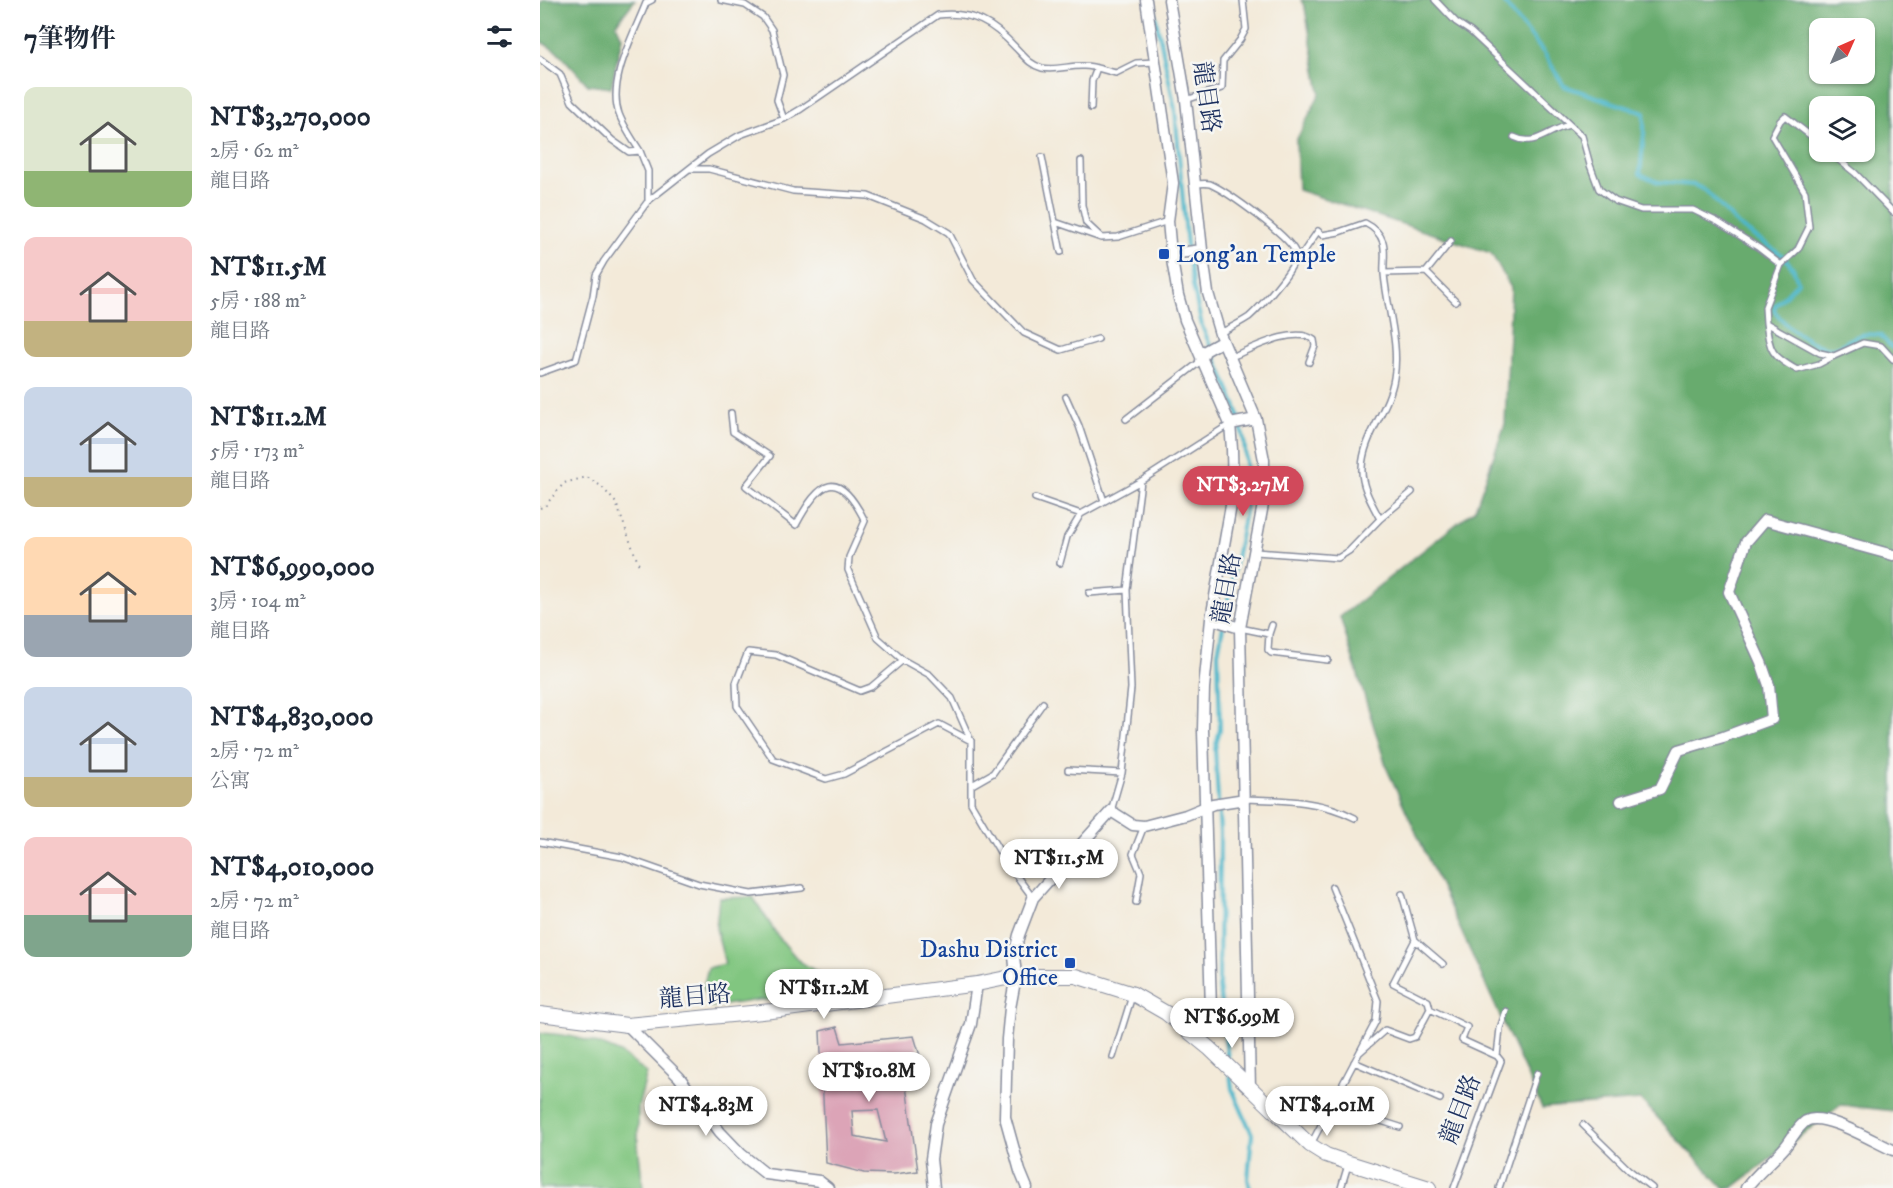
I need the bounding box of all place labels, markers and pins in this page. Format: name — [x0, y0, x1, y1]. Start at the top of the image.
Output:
place label: Long'an Temple — [1176, 240, 1336, 270]
marker: Long'an Temple — [1157, 247, 1171, 261]
pin: NT$3.27M — [1181, 466, 1305, 517]
pin: NT$11.5M — [997, 839, 1121, 890]
place label: Dashu District Office — [920, 935, 1058, 993]
marker: Dashu District Office — [1063, 956, 1077, 970]
pin: NT$11.2M — [762, 969, 886, 1020]
pin: NT$6.99M — [1170, 998, 1294, 1049]
pin: NT$10.8M — [807, 1052, 931, 1103]
pin: NT$4.83M — [644, 1086, 768, 1137]
pin: NT$4.01M — [1265, 1086, 1389, 1137]

